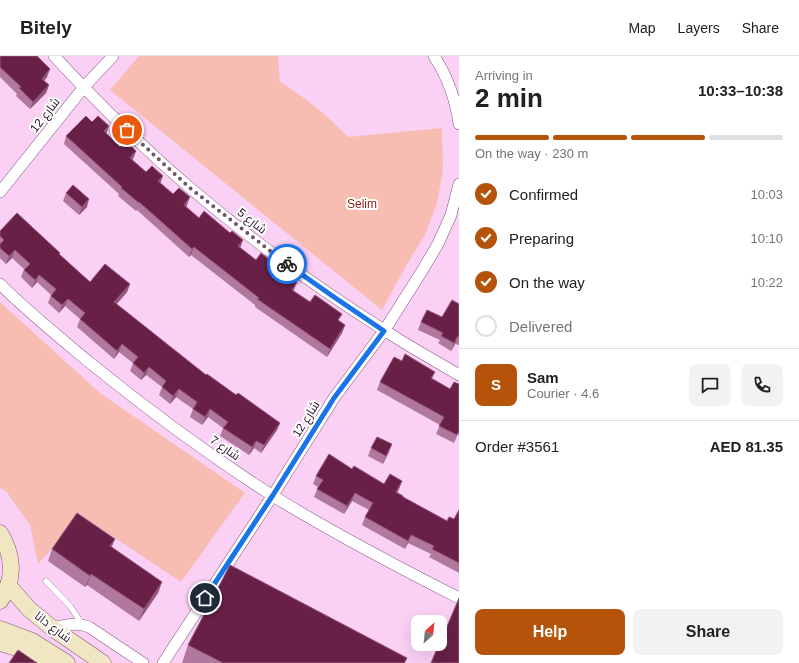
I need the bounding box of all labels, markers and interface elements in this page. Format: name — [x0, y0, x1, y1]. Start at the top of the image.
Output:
text: Bitely — [20, 17, 72, 38]
text: Map — [628, 20, 656, 36]
text: Layers — [678, 20, 720, 36]
text: Share — [742, 20, 779, 36]
text: Arriving in — [475, 68, 533, 83]
text: 10:33–10:38 — [698, 82, 783, 99]
text: 2 min — [475, 83, 543, 113]
street label: شارع 12 — [27, 95, 64, 136]
pin — [110, 113, 144, 147]
icon: bag — [116, 119, 138, 141]
text: On the way · 230 m — [475, 146, 588, 161]
icon: check — [475, 183, 497, 205]
text: Confirmed — [509, 186, 578, 203]
text: 10:03 — [750, 187, 783, 202]
park label: Selim — [347, 197, 377, 211]
street label: شارع 5 — [234, 205, 269, 238]
icon: check — [475, 227, 497, 249]
text: Preparing — [509, 230, 574, 247]
text: 10:10 — [750, 231, 783, 246]
courier — [267, 244, 307, 284]
icon: bike — [276, 253, 298, 275]
icon: check — [475, 271, 497, 293]
text: On the way — [509, 274, 585, 291]
text: 10:22 — [750, 275, 783, 290]
text: Delivered — [509, 318, 572, 335]
button: chat — [689, 364, 731, 406]
button: phone — [741, 364, 783, 406]
text: Sam — [527, 369, 559, 386]
text: S — [491, 376, 501, 393]
text: Courier · 4.6 — [527, 386, 599, 401]
street label: شارع 12 — [289, 398, 323, 440]
street label: شارع 7 — [207, 433, 243, 464]
text: Order #3561 — [475, 438, 559, 455]
text: AED 81.35 — [710, 438, 783, 455]
pin — [188, 581, 222, 615]
icon: home — [194, 587, 216, 609]
street label: شارع دانا — [31, 609, 74, 646]
button: Help — [475, 609, 625, 655]
button: Share — [633, 609, 783, 655]
north arrow — [411, 615, 447, 651]
map controls — [411, 615, 447, 651]

